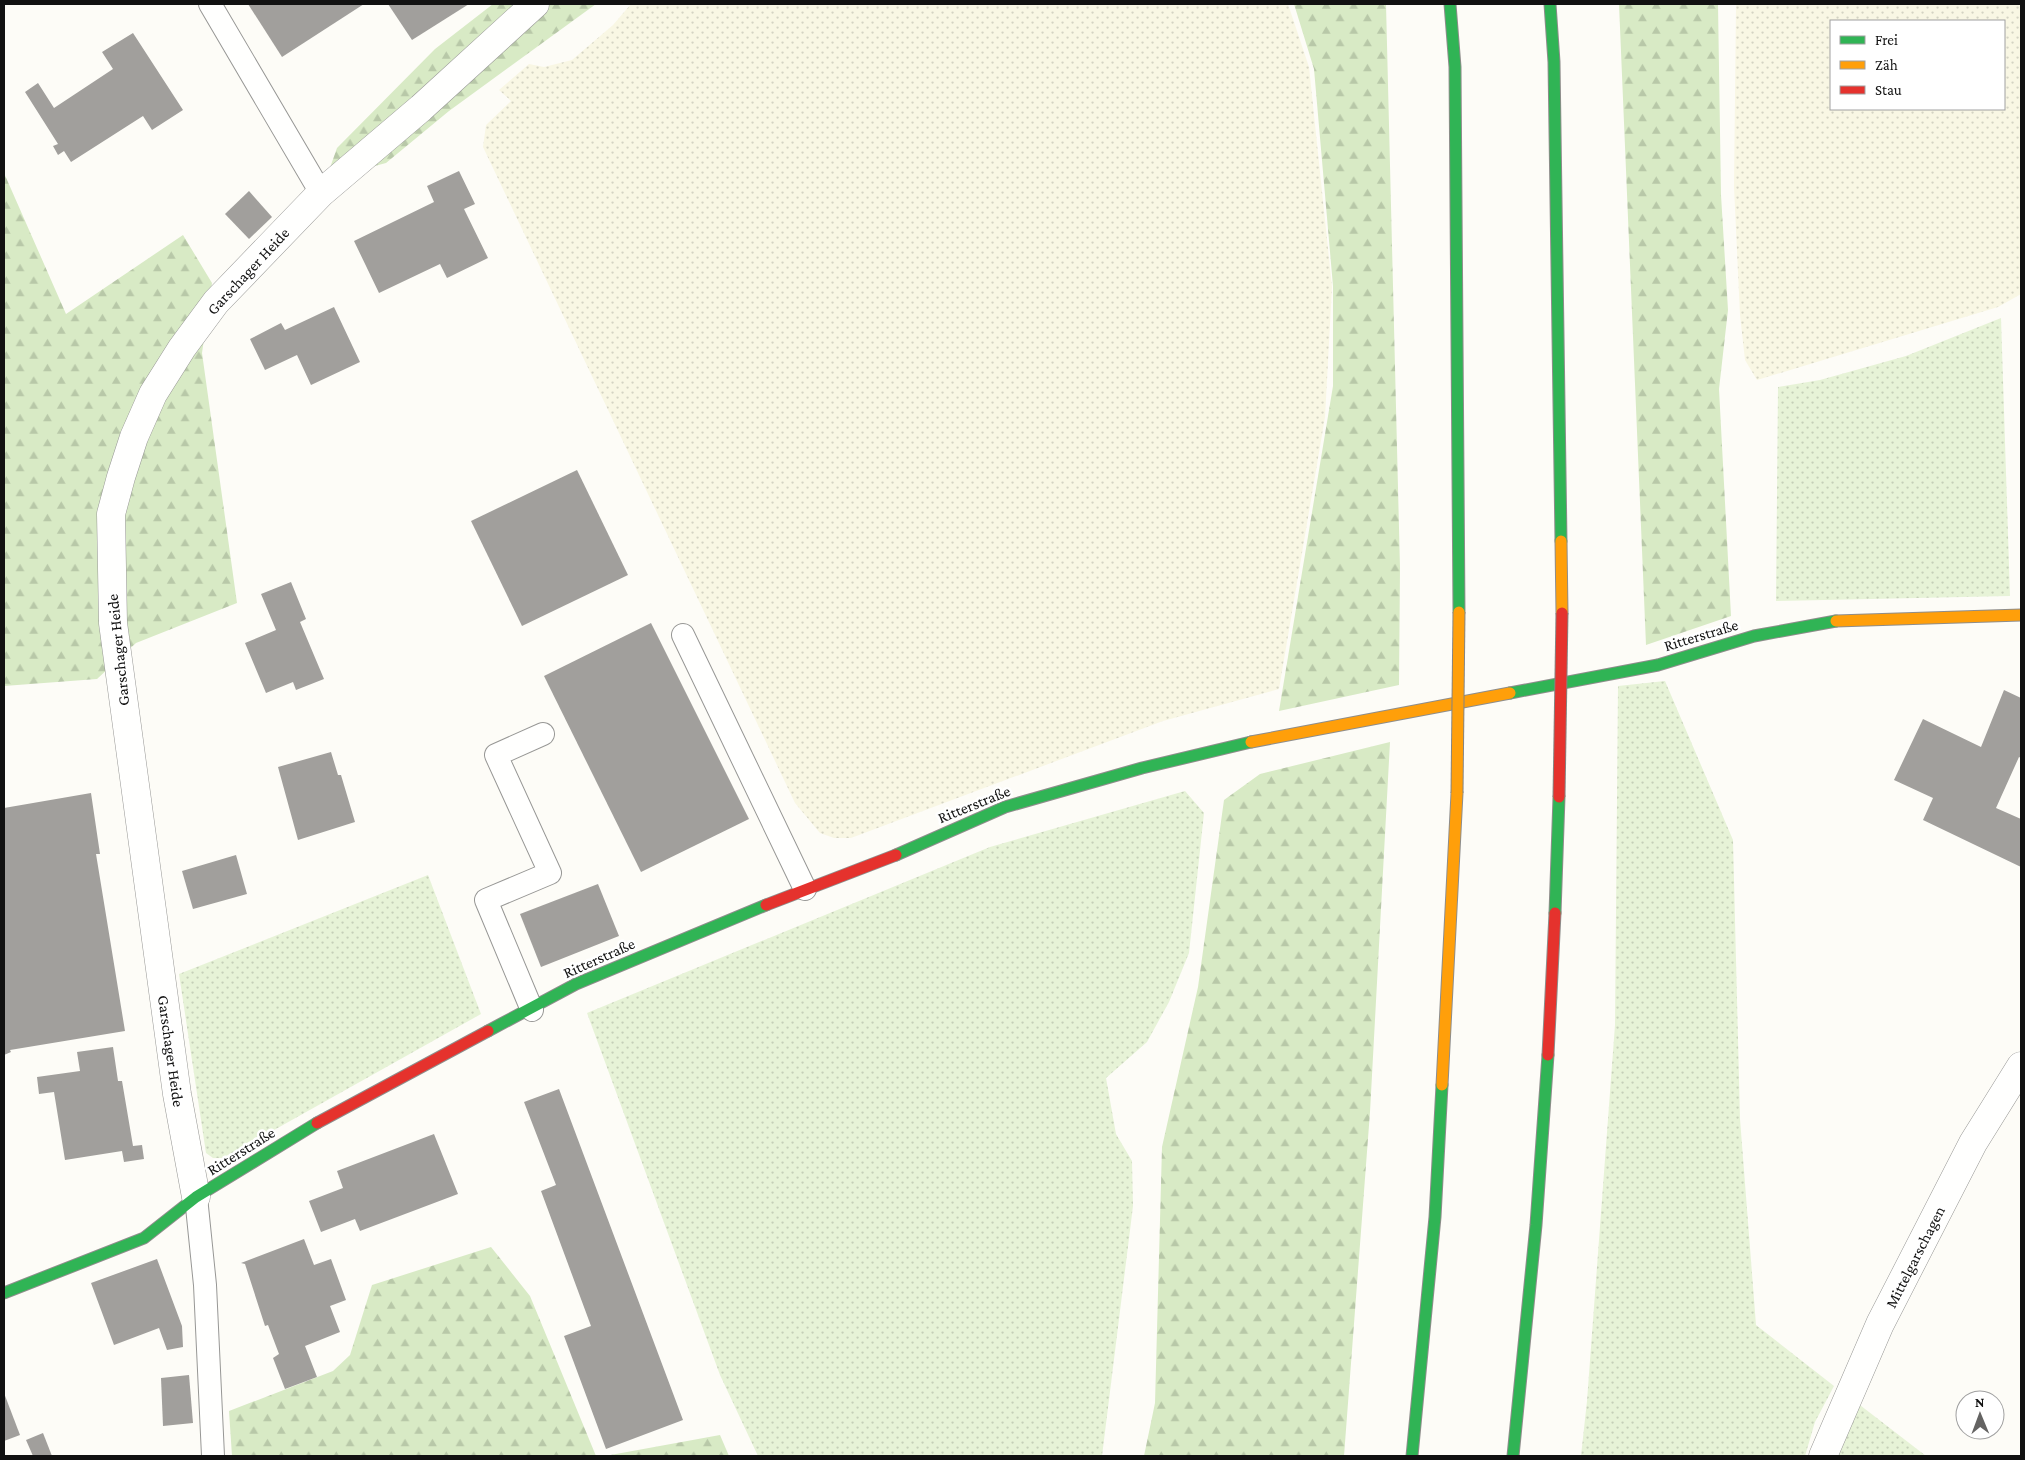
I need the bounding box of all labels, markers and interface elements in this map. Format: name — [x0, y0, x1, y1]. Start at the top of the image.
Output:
legend — [1830, 20, 2005, 110]
text: Frei — [1875, 32, 1898, 48]
text: Zäh — [1875, 57, 1898, 73]
text: Stau — [1875, 82, 1902, 98]
street label: Garschager Heide — [203, 224, 293, 319]
street label: Garschager Heide — [104, 593, 133, 707]
street label: Ritterstraße — [1662, 616, 1740, 654]
street label: Ritterstraße — [935, 782, 1013, 826]
street label: Ritterstraße — [561, 935, 637, 981]
street label: Garschager Heide — [154, 994, 187, 1108]
street label: Ritterstraße — [204, 1124, 278, 1178]
street label: Mittelgarschagen — [1882, 1203, 1949, 1311]
north arrow — [1955, 1390, 2005, 1440]
text: N — [1975, 1394, 1985, 1410]

